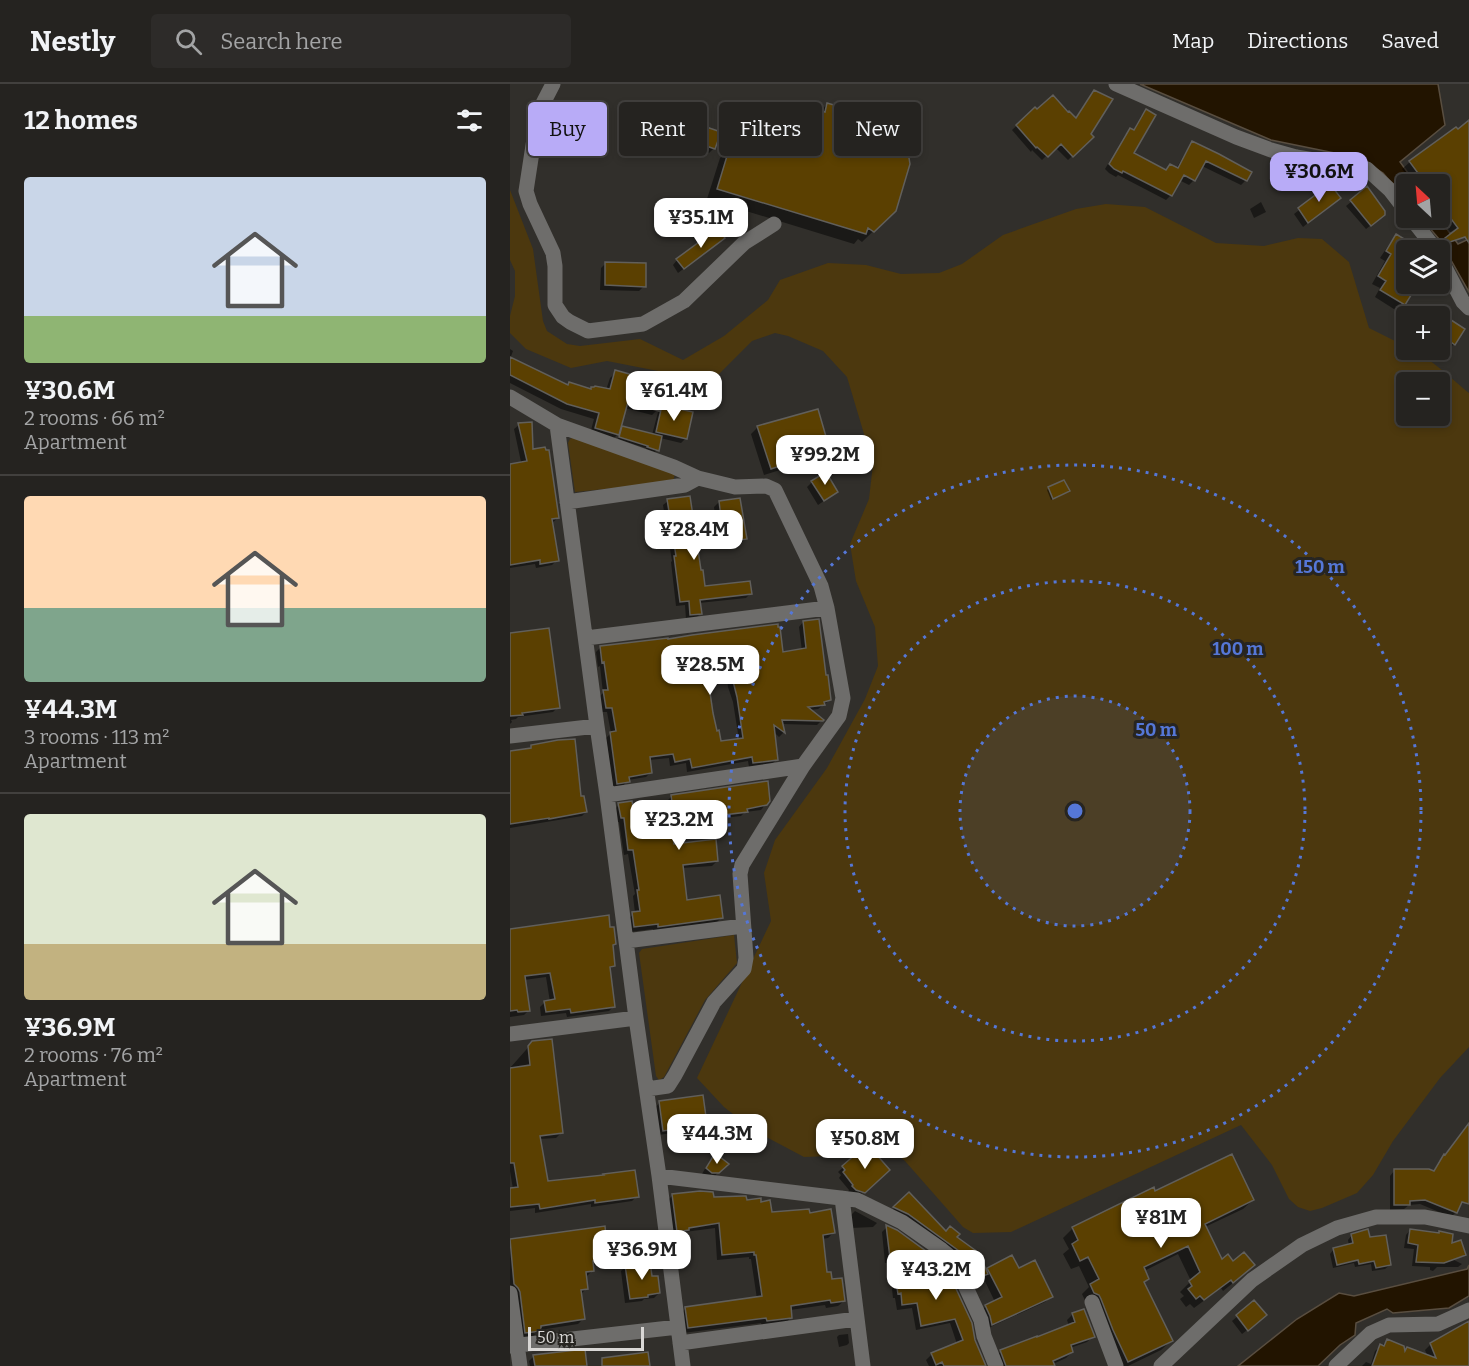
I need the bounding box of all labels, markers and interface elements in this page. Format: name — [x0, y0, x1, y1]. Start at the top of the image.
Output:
search box — [151, 14, 571, 68]
text: Nestly — [30, 25, 115, 58]
icon: search — [172, 25, 205, 58]
text: Search here — [220, 28, 342, 55]
text: Map — [1172, 28, 1214, 54]
text: Directions — [1247, 28, 1348, 54]
text: Saved — [1381, 28, 1439, 54]
chip: Buy — [528, 102, 607, 156]
chip: Rent — [619, 102, 707, 156]
chip: Filters — [719, 102, 822, 156]
chip: New — [834, 102, 921, 156]
icon: filters — [453, 104, 486, 137]
text: 12 homes — [24, 105, 138, 136]
pin: ¥30.6M — [1270, 152, 1368, 203]
text: ¥30.6M — [1284, 159, 1354, 183]
north arrow — [1396, 174, 1450, 228]
map controls — [1396, 174, 1450, 426]
pin: ¥35.1M — [652, 198, 750, 249]
text: ¥35.1M — [668, 205, 734, 229]
icon: home — [201, 216, 309, 324]
button: layers — [1396, 240, 1450, 294]
button: + — [1396, 306, 1450, 360]
pin: ¥61.4M — [625, 371, 723, 422]
button: − — [1396, 372, 1450, 426]
text: ¥30.6M — [24, 375, 115, 406]
text: ¥61.4M — [640, 378, 708, 402]
text: 2 rooms · 66 m² — [24, 406, 165, 430]
text: Apartment — [24, 430, 127, 454]
pin: ¥99.2M — [776, 435, 874, 486]
text: ¥99.2M — [790, 442, 860, 466]
pin: ¥28.4M — [645, 510, 743, 561]
text: ¥28.4M — [659, 517, 729, 541]
icon: home — [201, 535, 309, 643]
text: 150 m — [1295, 556, 1345, 578]
text: 100 m — [1212, 638, 1264, 660]
pin: ¥28.5M — [661, 645, 759, 696]
text: ¥28.5M — [675, 652, 745, 676]
text: ¥44.3M — [24, 694, 117, 725]
text: 50 m — [1135, 719, 1177, 741]
text: 3 rooms · 113 m² — [24, 725, 169, 749]
text: Apartment — [24, 749, 127, 773]
pin: ¥23.2M — [630, 800, 728, 851]
centre of rings — [1065, 801, 1085, 821]
text: ¥23.2M — [644, 807, 714, 831]
icon: home — [201, 853, 309, 961]
text: ¥36.9M — [24, 1012, 115, 1043]
text: 2 rooms · 76 m² — [24, 1043, 163, 1067]
text: Apartment — [24, 1067, 127, 1091]
pin: ¥44.3M — [668, 1114, 766, 1165]
pin: ¥50.8M — [816, 1119, 914, 1170]
text: ¥44.3M — [681, 1121, 753, 1145]
text: ¥50.8M — [830, 1126, 900, 1150]
pin: ¥81M — [1125, 1198, 1197, 1249]
text: ¥81M — [1135, 1205, 1187, 1229]
pin: ¥36.9M — [593, 1230, 691, 1281]
text: ¥36.9M — [607, 1237, 677, 1261]
pin: ¥43.2M — [887, 1250, 985, 1301]
text: ¥43.2M — [901, 1257, 971, 1281]
scale bar — [528, 1324, 644, 1352]
text: 50 m — [537, 1328, 574, 1347]

